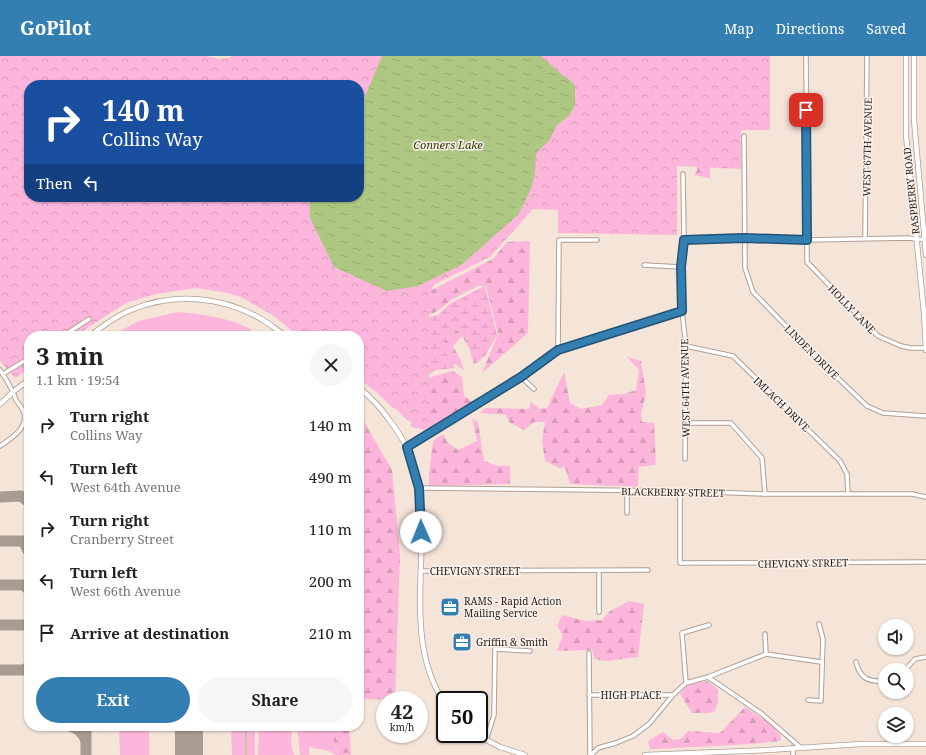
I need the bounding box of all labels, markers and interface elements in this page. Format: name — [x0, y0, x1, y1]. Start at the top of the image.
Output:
text: GoPilot — [20, 15, 91, 41]
text: Map — [724, 19, 754, 38]
text: Directions — [776, 19, 844, 38]
text: Saved — [866, 19, 906, 38]
text: 140 m — [102, 91, 184, 129]
pin — [789, 93, 823, 127]
icon: right — [36, 96, 88, 148]
street label: WEST 67TH AVENUE — [859, 97, 875, 197]
icon: arrive — [795, 99, 817, 121]
text: Collins Way — [102, 127, 202, 151]
water label: Conners Lake — [413, 137, 483, 152]
street label: RASPBERRY ROAD — [899, 147, 923, 235]
icon: left — [80, 172, 102, 194]
text: Then — [36, 173, 72, 193]
street label: HOLLY LANE — [825, 281, 879, 337]
street label: LINDEN DRIVE — [782, 322, 842, 382]
street label: WEST 64TH AVENUE — [677, 338, 693, 438]
text: 3 min — [36, 339, 104, 372]
button: close — [310, 344, 352, 386]
text: 1.1 km · 19:54 — [36, 371, 120, 389]
street label: IMLACH DRIVE — [751, 374, 813, 434]
text: Turn right — [70, 406, 149, 426]
icon: right — [36, 414, 58, 436]
text: 140 m — [309, 415, 352, 435]
text: Collins Way — [70, 426, 142, 444]
text: Turn left — [70, 458, 138, 478]
icon: left — [36, 466, 58, 488]
text: 490 m — [309, 467, 352, 487]
text: West 64th Avenue — [70, 478, 181, 496]
street label: BLACKBERRY STREET — [621, 484, 725, 500]
text: Turn right — [70, 510, 149, 530]
position arrow — [400, 511, 442, 553]
icon: right — [36, 518, 58, 540]
text: 110 m — [309, 519, 352, 539]
text: Cranberry Street — [70, 530, 174, 548]
street label: CHEVIGNY STREET — [758, 555, 848, 571]
text: Turn left — [70, 562, 138, 582]
street label: CHEVIGNY STREET — [430, 564, 520, 578]
icon: left — [36, 570, 58, 592]
text: 200 m — [309, 571, 352, 591]
text: West 66th Avenue — [70, 582, 181, 600]
place label: RAMS - Rapid Action Mailing Service — [464, 594, 562, 620]
office icon: RAMS - Rapid Action Mailing Service — [439, 596, 461, 618]
map controls — [878, 619, 914, 743]
button: sound — [878, 619, 914, 655]
icon: arrive — [36, 622, 58, 644]
text: Arrive at destination — [70, 623, 229, 643]
text: 210 m — [309, 623, 352, 643]
office icon: Griffin & Smith — [451, 631, 473, 653]
place label: Griffin & Smith — [476, 635, 549, 649]
button: search — [878, 663, 914, 699]
button: Exit — [36, 677, 190, 723]
button: Share — [198, 677, 352, 723]
street label: HIGH PLACE — [601, 688, 661, 702]
speed limit sign: 50 — [436, 691, 488, 743]
text: 42 — [391, 698, 413, 725]
button: layers — [878, 707, 914, 743]
text: km/h — [390, 720, 414, 734]

